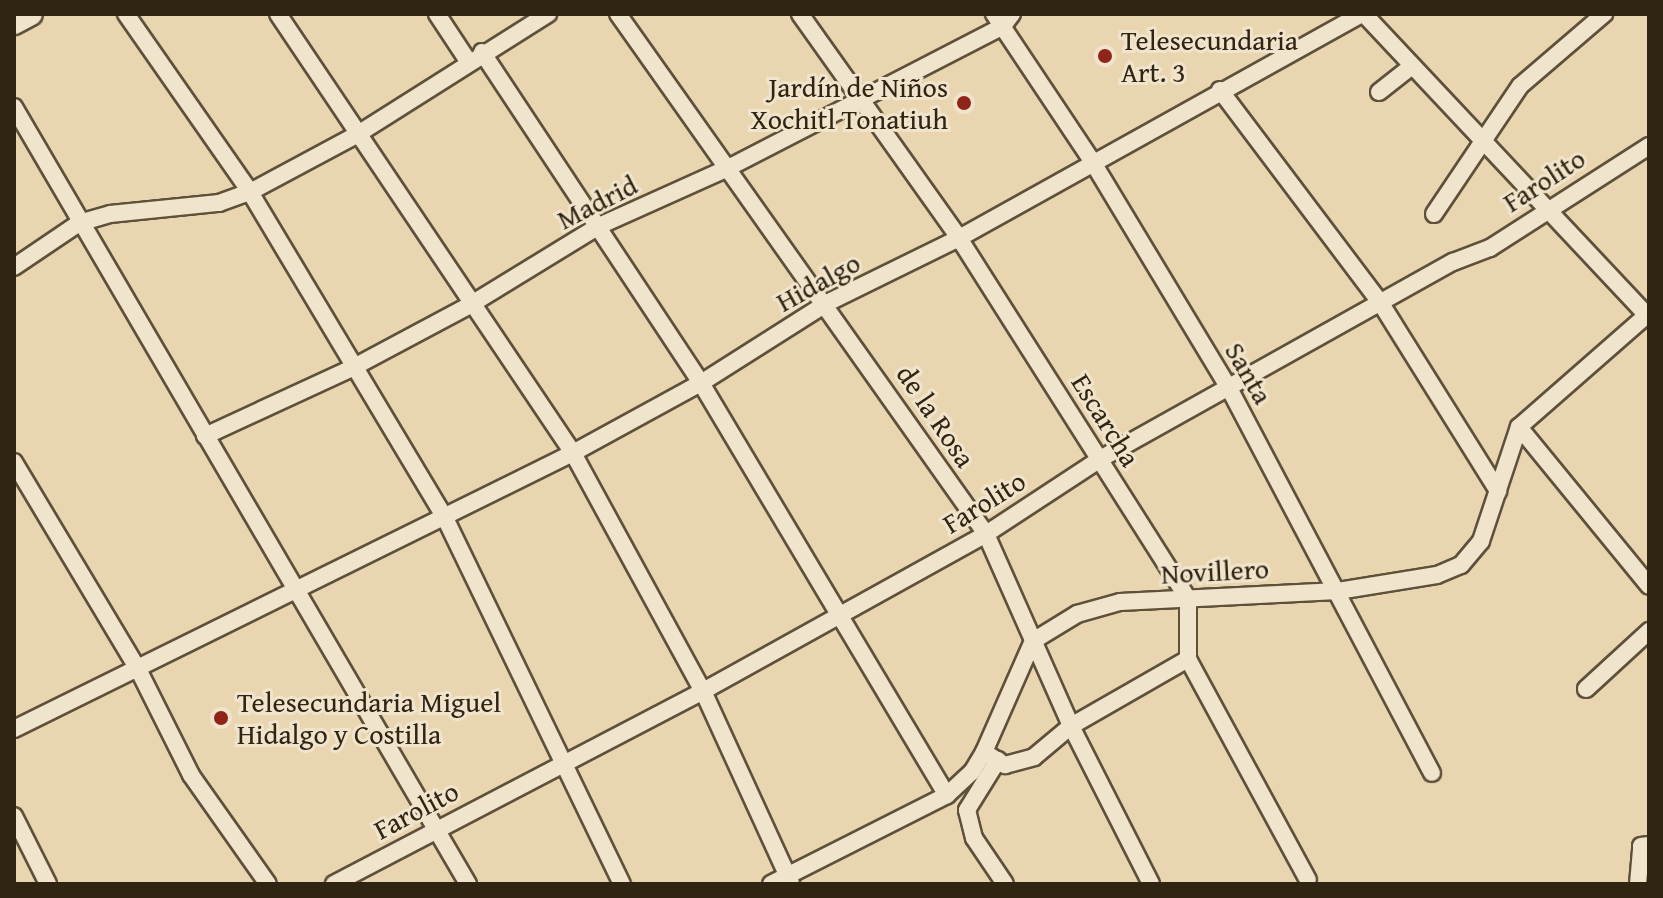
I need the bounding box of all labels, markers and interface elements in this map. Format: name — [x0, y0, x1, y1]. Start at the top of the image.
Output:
place label: Telesecundaria Art. 3 — [1121, 23, 1298, 89]
marker: Telesecundaria Art. 3 — [1096, 47, 1114, 65]
place label: Jardín de Niños Xochitl Tonatiuh — [750, 70, 948, 136]
marker: Jardín de Niños Xochitl Tonatiuh — [955, 94, 973, 112]
street label: Farolito — [1497, 141, 1591, 219]
street label: Madrid — [551, 168, 643, 236]
street label: Hidalgo — [770, 245, 866, 319]
street label: Santa — [1218, 336, 1280, 410]
street label: de la Rosa — [890, 358, 982, 474]
street label: Escarcha — [1064, 367, 1148, 473]
street label: Farolito — [936, 464, 1032, 540]
street label: Novillero — [1160, 551, 1270, 591]
place label: Telesecundaria Miguel Hidalgo y Costilla — [237, 685, 501, 751]
marker: Telesecundaria Miguel Hidalgo y Costilla — [212, 709, 230, 727]
street label: Farolito — [368, 774, 464, 846]

